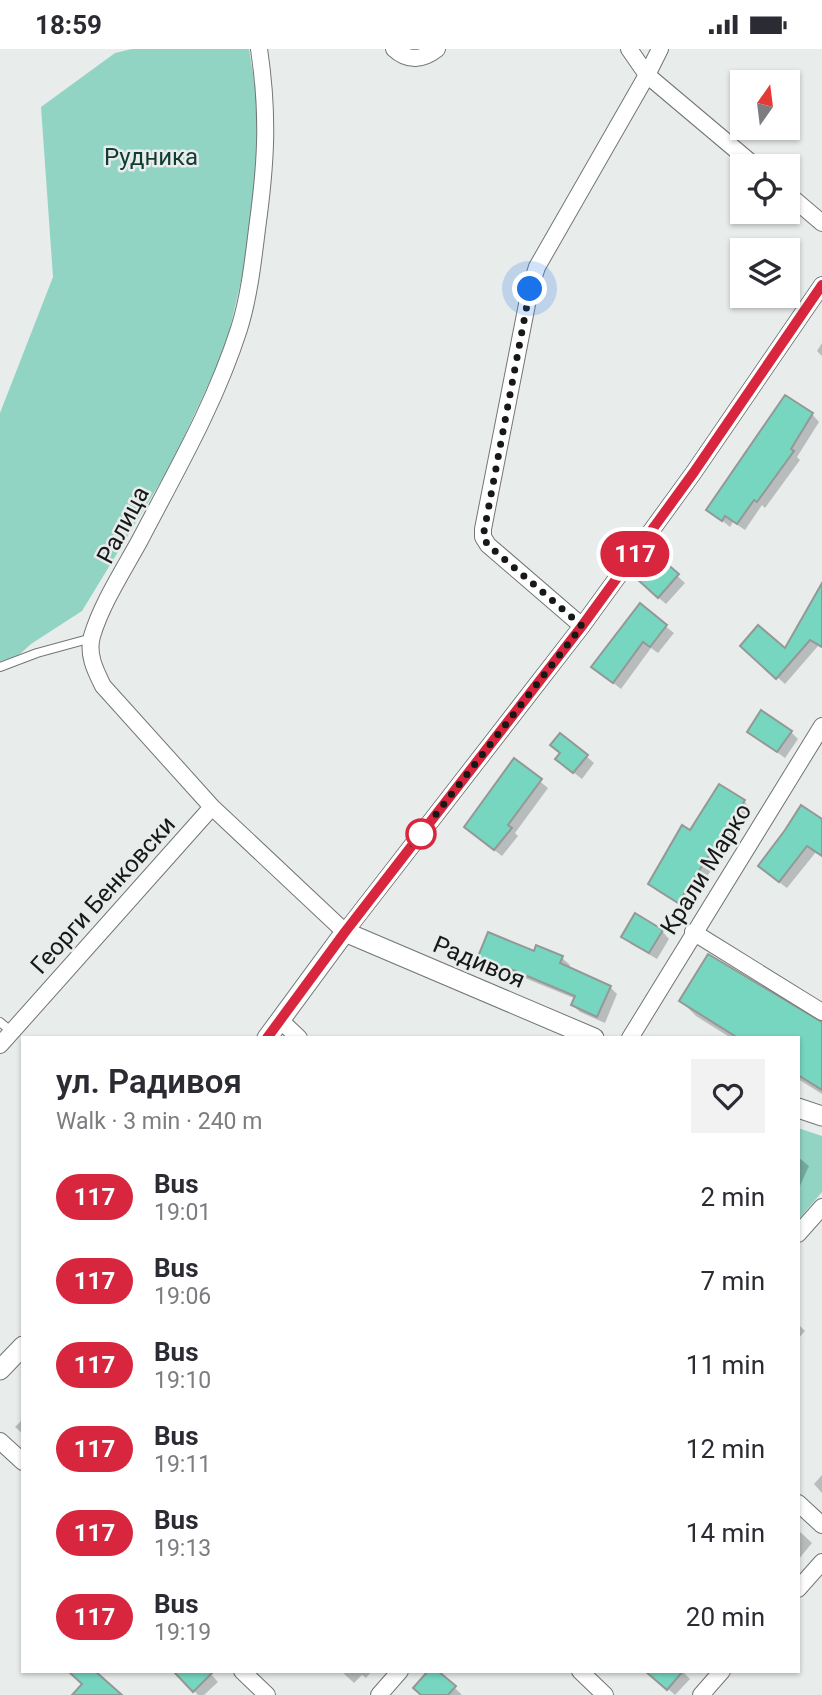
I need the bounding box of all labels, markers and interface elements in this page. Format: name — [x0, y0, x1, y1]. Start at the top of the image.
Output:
text: 18:59 — [35, 10, 102, 40]
north arrow — [730, 70, 800, 140]
map controls — [730, 70, 800, 308]
park label: Рудника — [104, 143, 198, 171]
button: locate — [730, 154, 800, 224]
button: layers — [730, 238, 800, 308]
your location — [512, 271, 547, 306]
street label: Ралица — [91, 482, 155, 568]
line badge: 117 — [595, 531, 675, 577]
text: 117 — [614, 540, 656, 568]
street label: Крали Марко — [655, 798, 757, 940]
street label: Георги Бенковски — [25, 811, 181, 979]
unlabelled marker — [406, 819, 436, 849]
street label: Радивоя — [429, 930, 529, 994]
button: heart — [691, 1059, 765, 1133]
text: ул. Радивоя — [56, 1062, 242, 1101]
text: Walk · 3 min · 240 m — [56, 1108, 262, 1135]
text: Bus — [154, 1169, 199, 1199]
text: 2 min — [700, 1182, 765, 1212]
text: 117 — [74, 1183, 115, 1211]
text: 19:01 — [154, 1199, 211, 1226]
text: Bus — [154, 1253, 199, 1283]
text: 7 min — [700, 1266, 765, 1296]
text: 117 — [74, 1267, 115, 1295]
text: 19:06 — [154, 1283, 211, 1310]
text: Bus — [154, 1337, 199, 1367]
text: 11 min — [686, 1350, 765, 1380]
text: 117 — [74, 1351, 115, 1379]
text: 19:10 — [154, 1367, 211, 1394]
text: Bus — [154, 1421, 199, 1451]
text: 12 min — [686, 1434, 765, 1464]
text: 117 — [74, 1435, 115, 1463]
text: 19:11 — [154, 1451, 211, 1478]
text: Bus — [154, 1505, 199, 1535]
text: 14 min — [686, 1518, 765, 1548]
text: 117 — [74, 1519, 115, 1547]
text: 19:13 — [154, 1535, 211, 1562]
text: Bus — [154, 1589, 199, 1619]
text: 20 min — [686, 1602, 765, 1632]
text: 117 — [74, 1603, 115, 1631]
text: 19:19 — [154, 1619, 211, 1646]

